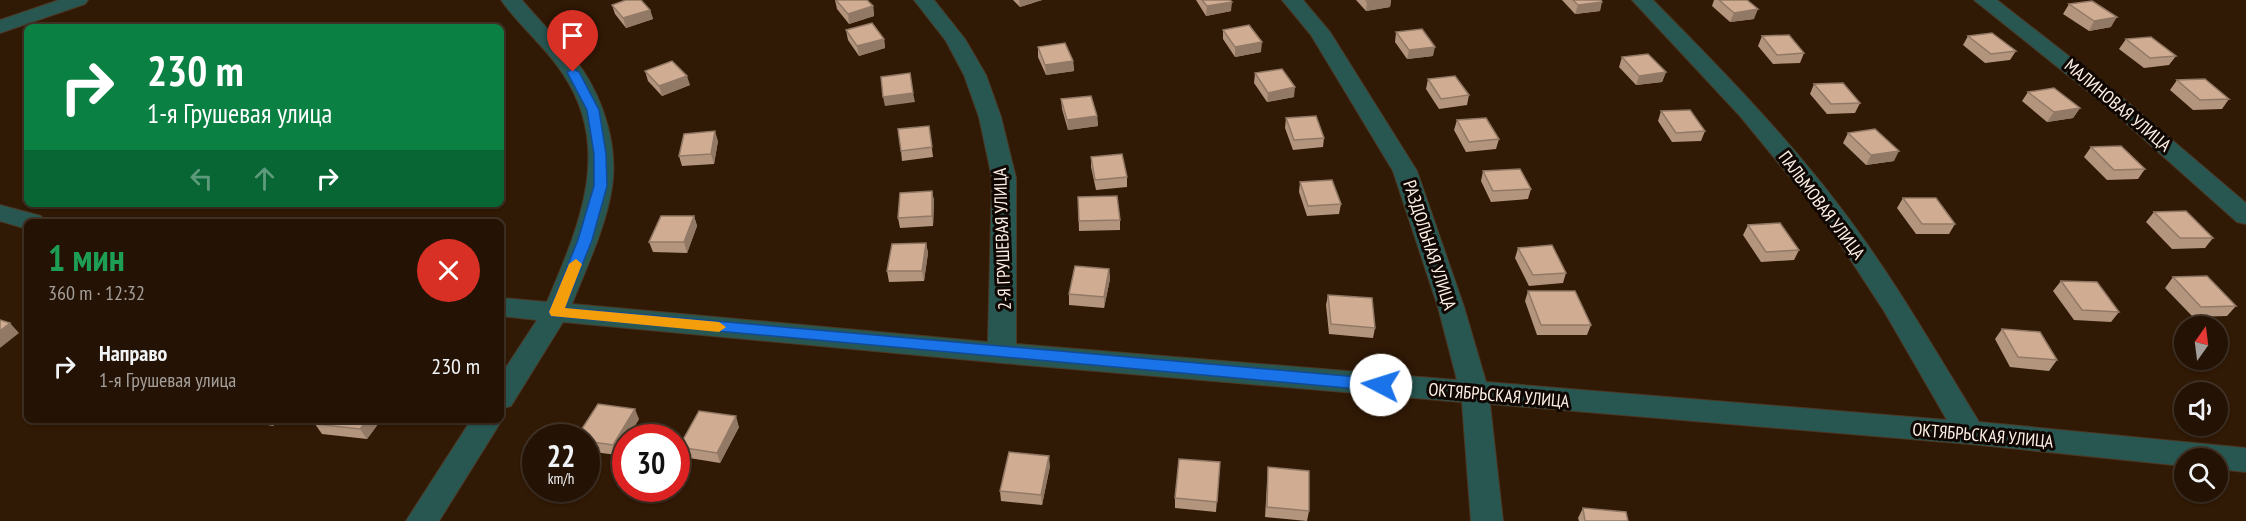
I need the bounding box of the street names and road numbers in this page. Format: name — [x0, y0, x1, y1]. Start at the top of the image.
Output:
street label: МАЛИНОВАЯ УЛИЦА — [2060, 54, 2176, 157]
street label: ПАЛЬМОВАЯ УЛИЦА — [1774, 146, 1871, 264]
street label: 2-Я ГРУШЕВАЯ УЛИЦА — [988, 167, 1016, 310]
street label: РАЗДОЛЬНАЯ УЛИЦА — [1398, 177, 1462, 313]
street label: ОКТЯБРЬСКАЯ УЛИЦА — [1428, 377, 1571, 413]
street label: ОКТЯБРЬСКАЯ УЛИЦА — [1912, 417, 2055, 453]

